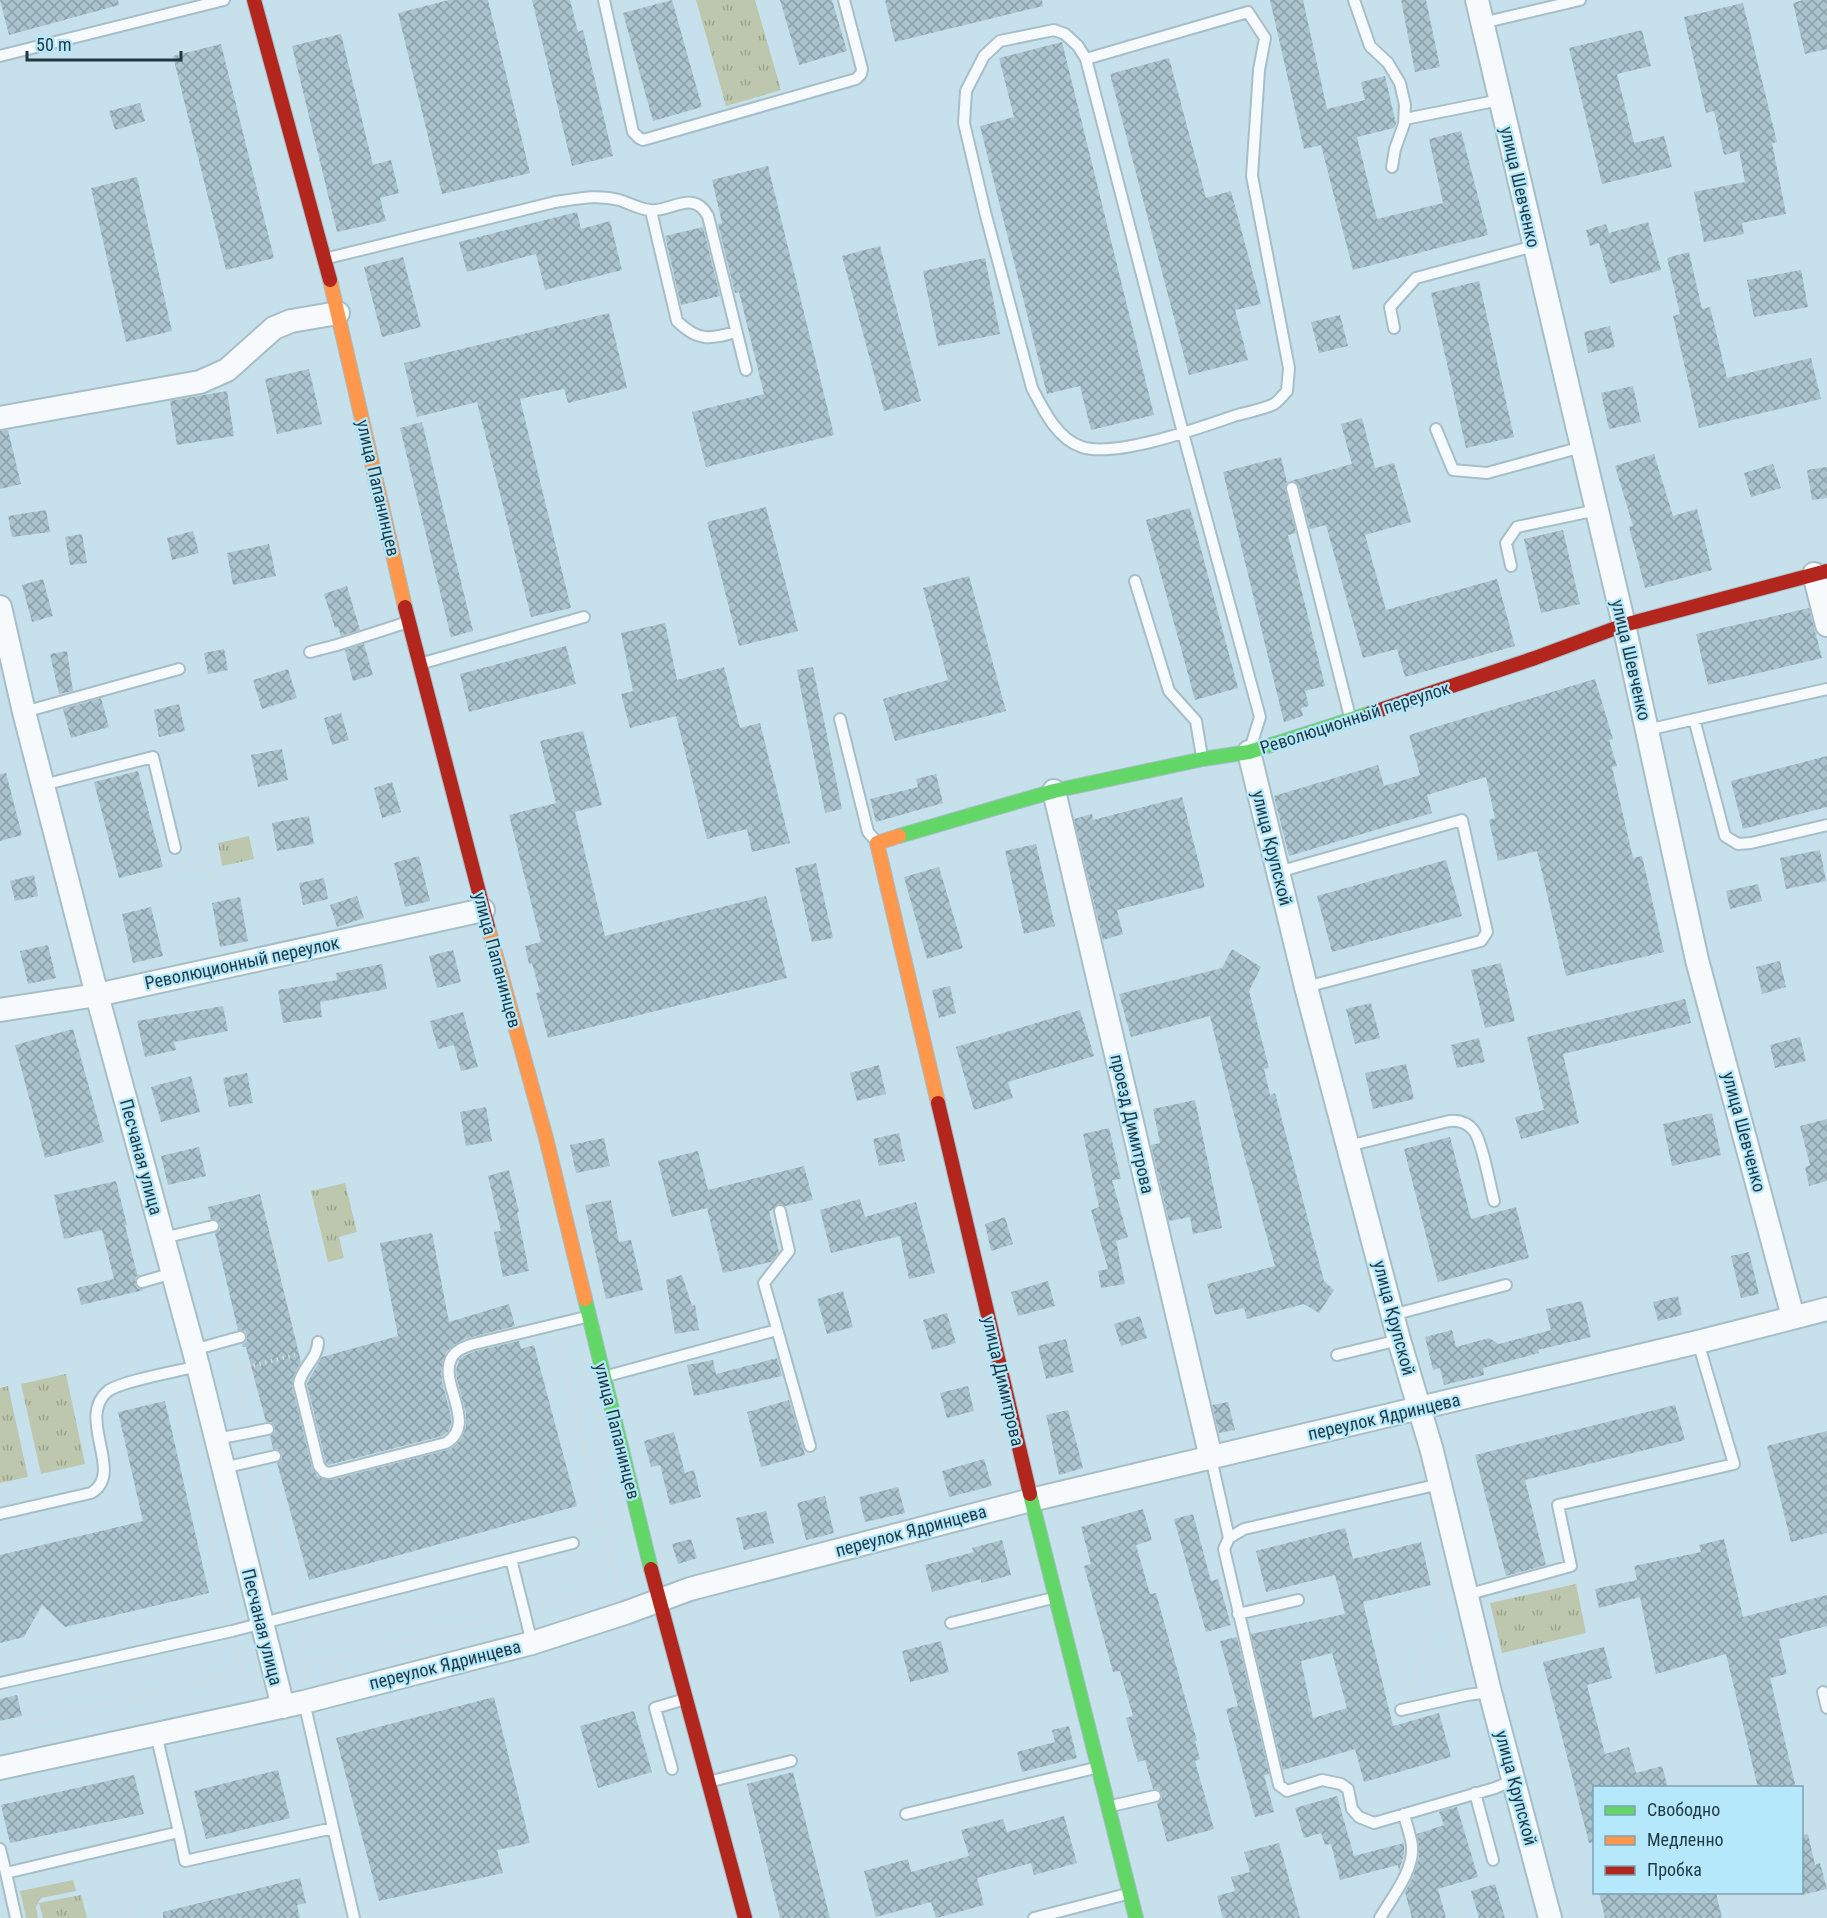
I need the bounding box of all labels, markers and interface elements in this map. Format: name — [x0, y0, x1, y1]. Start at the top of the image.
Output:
scale bar — [27, 24, 182, 62]
text: 50 m — [36, 34, 71, 55]
street label: улица Шевченко — [1496, 124, 1545, 249]
street label: улица Папанинцев — [353, 417, 404, 558]
street label: улица Шевченко — [1607, 597, 1656, 722]
street label: Революционный переулок — [1257, 677, 1453, 758]
street label: улица Крупской — [1248, 788, 1297, 908]
street label: улица Папанинцев — [469, 890, 526, 1030]
street label: Революционный переулок — [143, 932, 341, 993]
street label: проезд Димитрова — [1106, 1052, 1159, 1196]
street label: улица Шевченко — [1718, 1069, 1771, 1194]
street label: Песчаная улица — [116, 1097, 167, 1217]
street label: улица Крупской — [1369, 1258, 1420, 1378]
street label: улица Димитрова — [978, 1314, 1029, 1448]
street label: улица Папанинцев — [590, 1361, 645, 1501]
street label: переулок Ядринцева — [1306, 1389, 1462, 1444]
street label: переулок Ядринцева — [833, 1500, 989, 1561]
street label: Песчаная улица — [238, 1566, 287, 1687]
street label: переулок Ядринцева — [367, 1636, 523, 1694]
street label: улица Крупской — [1491, 1728, 1542, 1848]
legend — [1593, 1786, 1803, 1894]
text: Свободно — [1647, 1799, 1720, 1820]
text: Медленно — [1647, 1829, 1724, 1850]
text: Пробка — [1647, 1859, 1702, 1880]

